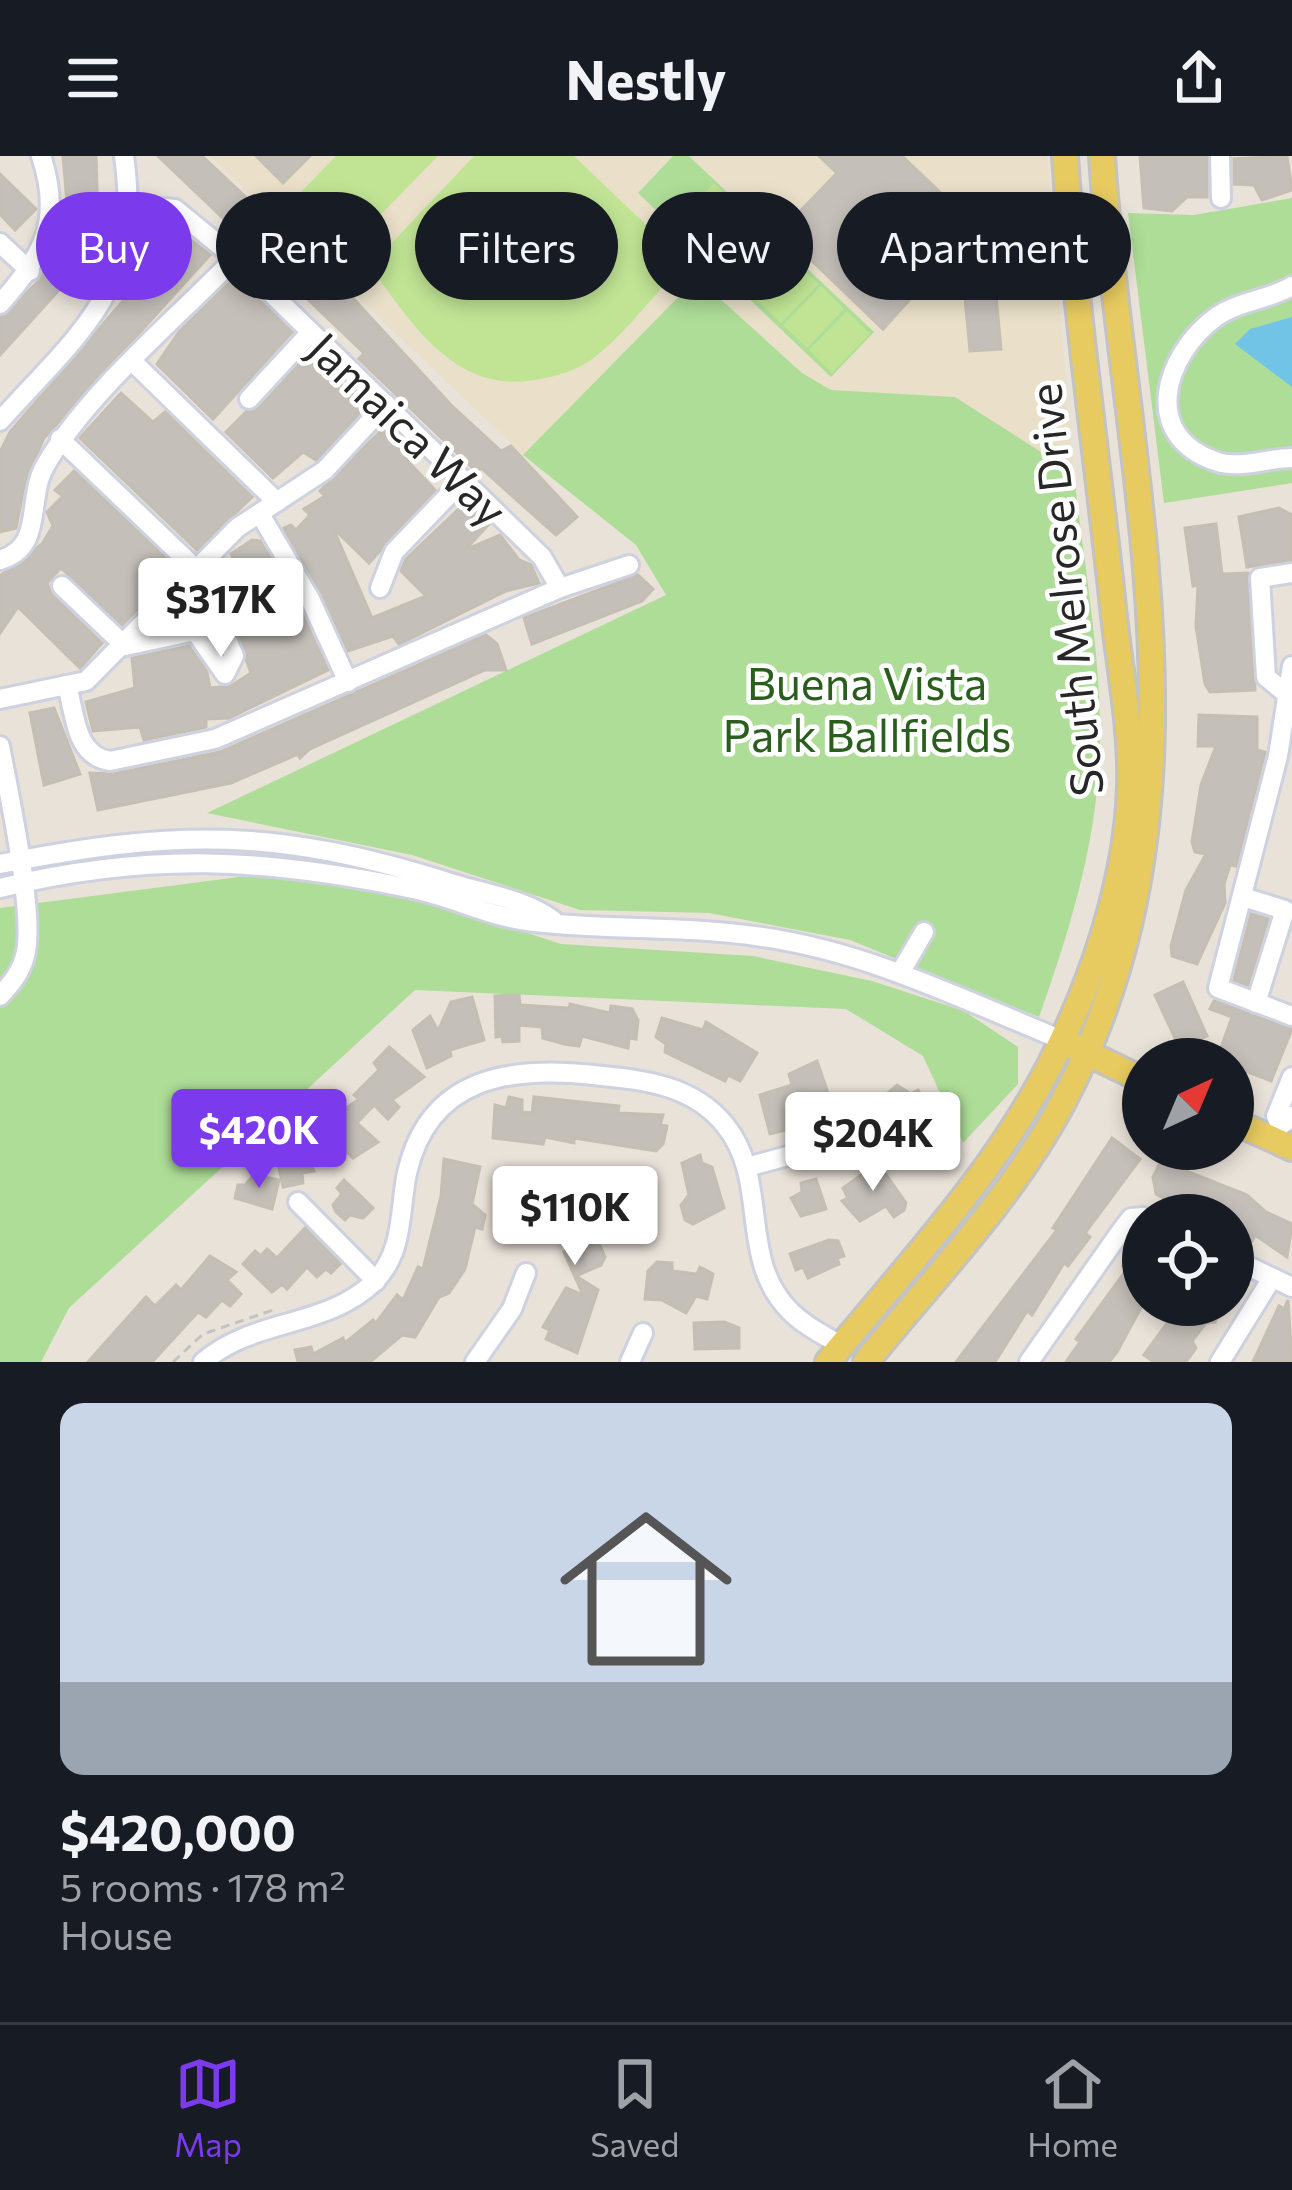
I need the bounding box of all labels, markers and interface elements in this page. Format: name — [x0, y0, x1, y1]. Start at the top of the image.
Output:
icon: menu — [60, 45, 126, 111]
text: Nestly — [566, 45, 726, 111]
icon: share — [1166, 45, 1232, 111]
chip: Buy — [36, 192, 192, 300]
chip: Rent — [216, 192, 391, 300]
chip: Filters — [415, 192, 618, 300]
chip: New — [642, 192, 813, 300]
chip: Apartment — [837, 192, 1131, 300]
street label: Jamaica Way — [298, 320, 520, 536]
street label: South Melrose Drive — [1015, 381, 1113, 799]
pin: $317K — [137, 558, 305, 660]
text: $317K — [165, 573, 277, 621]
park label: Buena Vista Park Ballfields — [722, 654, 1012, 761]
north arrow — [1122, 1038, 1254, 1170]
map controls — [1122, 1038, 1254, 1326]
pin: $420K — [175, 1089, 343, 1191]
pin: $204K — [789, 1092, 957, 1194]
text: $420K — [198, 1104, 320, 1152]
text: $204K — [812, 1107, 934, 1155]
pin: $110K — [491, 1166, 659, 1268]
text: $110K — [520, 1181, 630, 1229]
button: locate — [1122, 1194, 1254, 1326]
icon: home — [538, 1481, 754, 1697]
text: $420,000 — [60, 1799, 296, 1862]
text: 5 rooms · 178 m² — [60, 1862, 345, 1910]
text: House — [60, 1910, 173, 1958]
tab: Map — [174, 2051, 242, 2164]
tab: Saved — [590, 2051, 679, 2164]
tab: Home — [1027, 2051, 1118, 2164]

